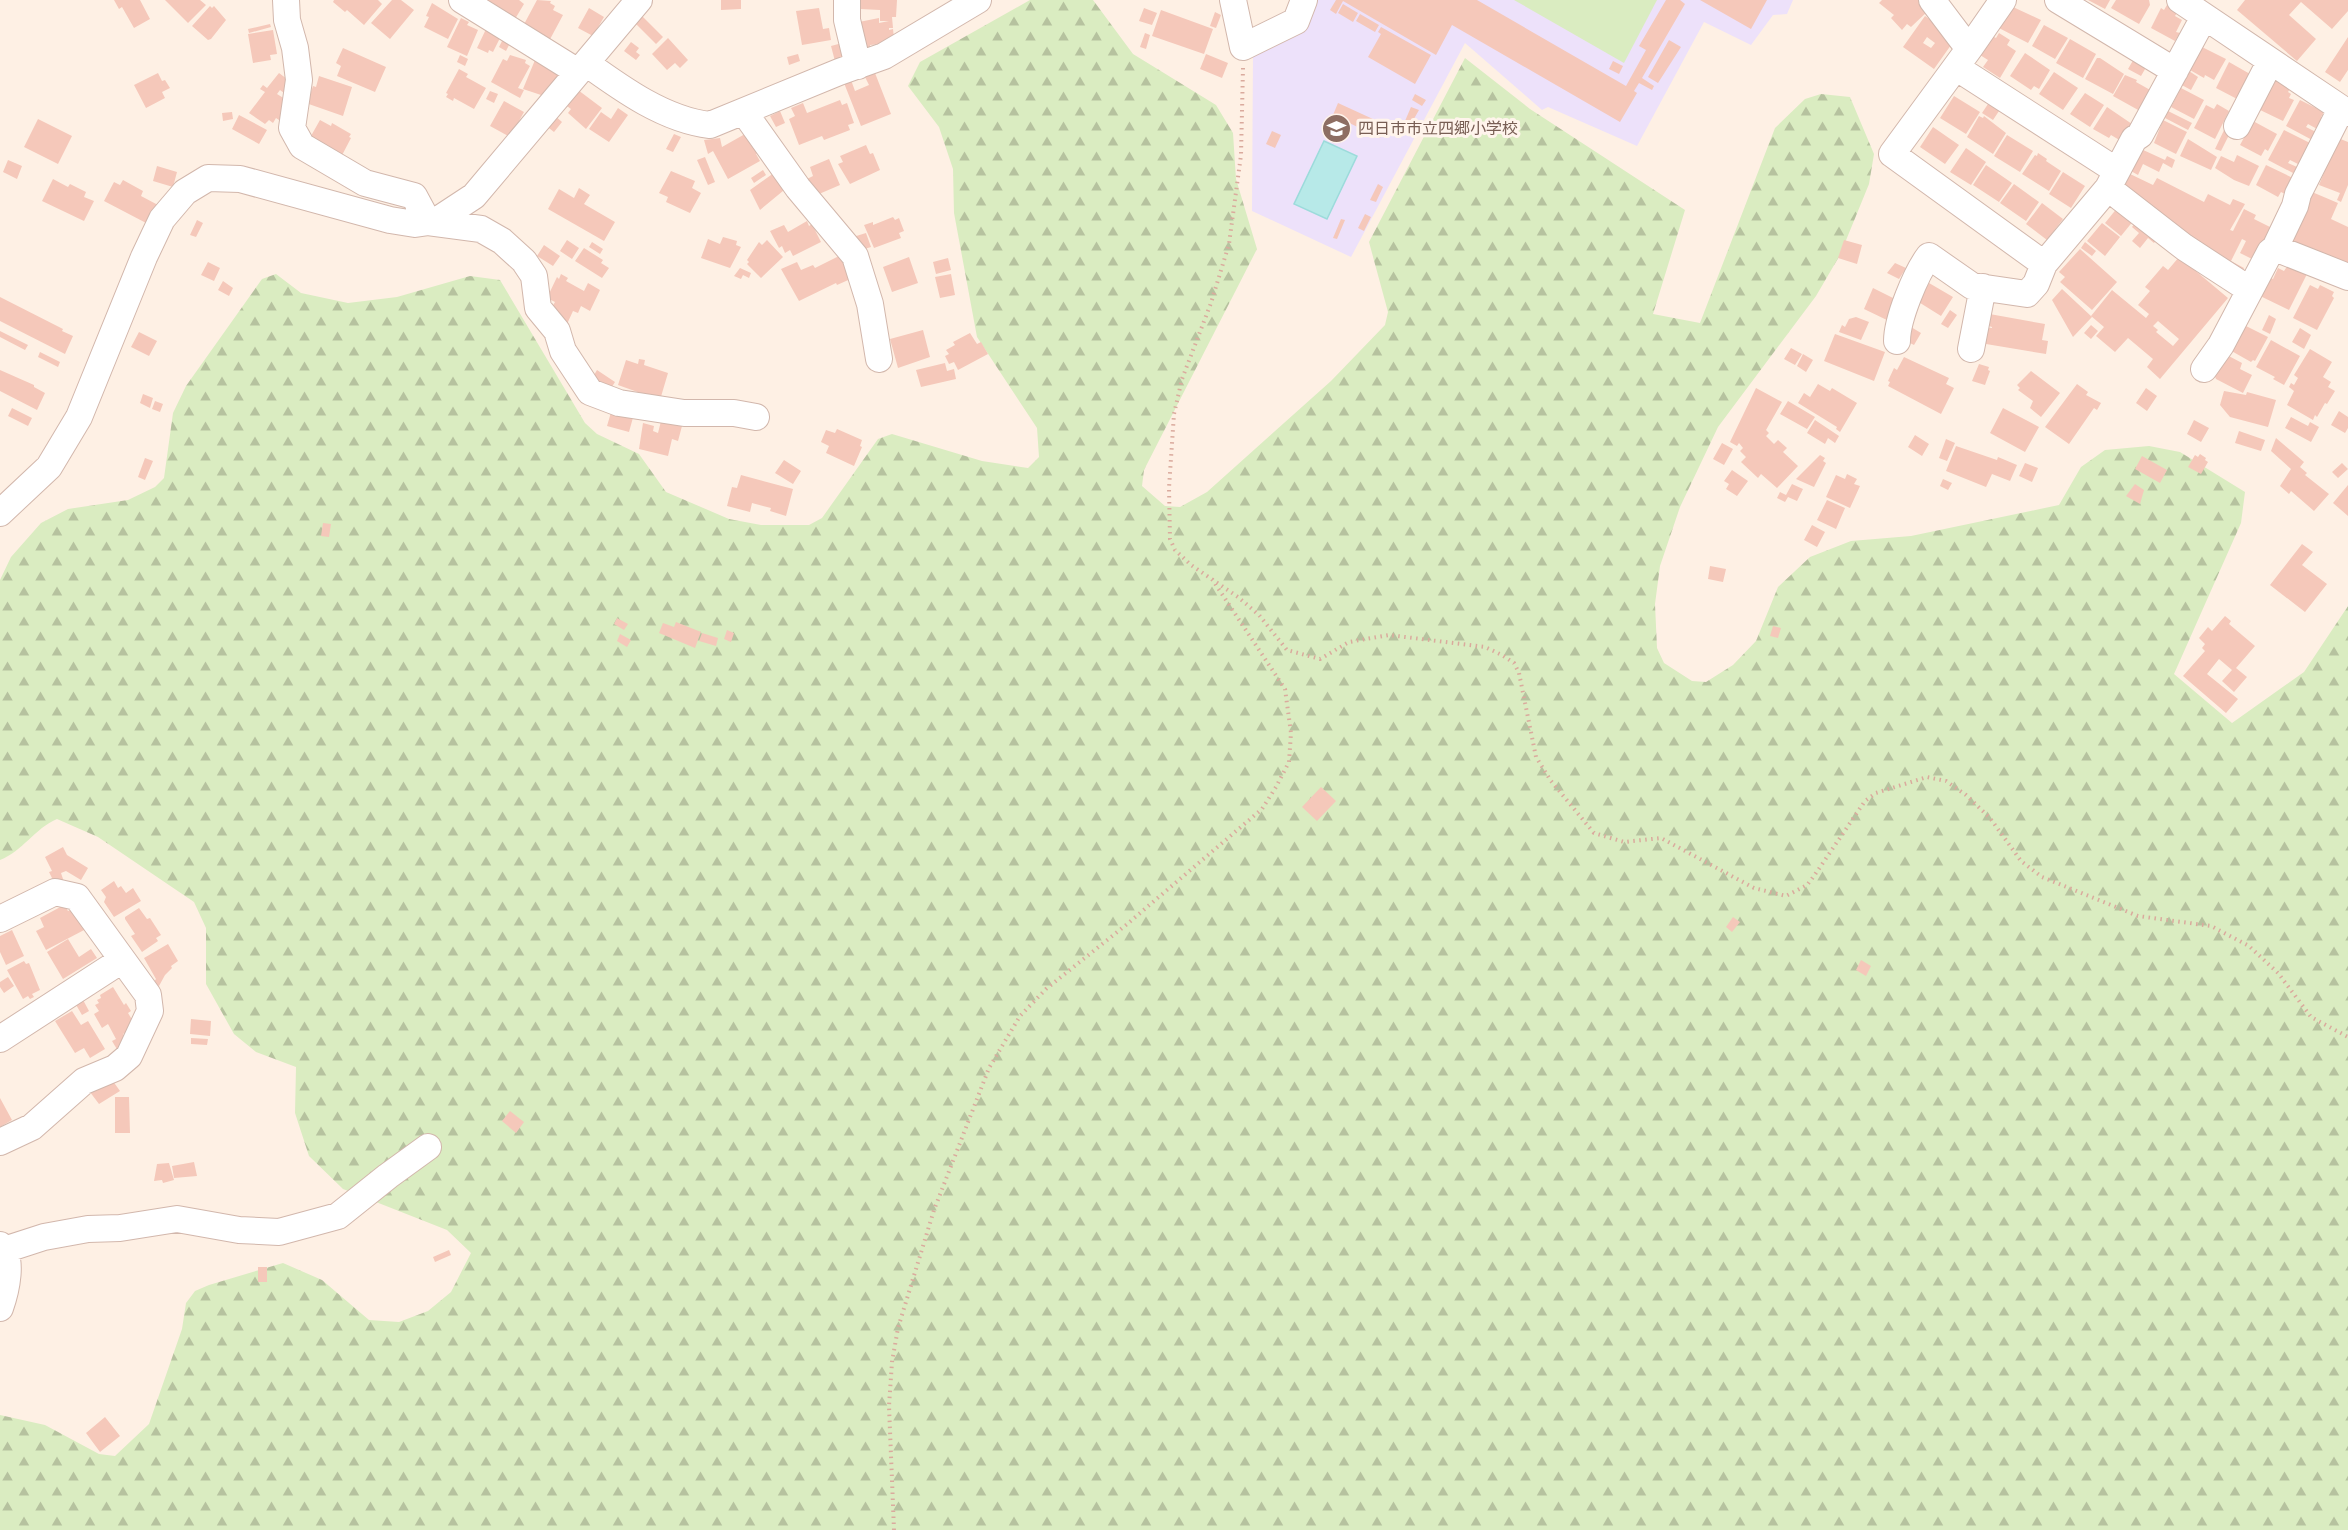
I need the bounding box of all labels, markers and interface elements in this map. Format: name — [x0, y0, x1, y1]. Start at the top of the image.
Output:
school or university icon: 四日市市立四郷小学校 — [1321, 112, 1353, 144]
place label: 四日市市立四郷小学校 — [1358, 119, 1518, 137]

